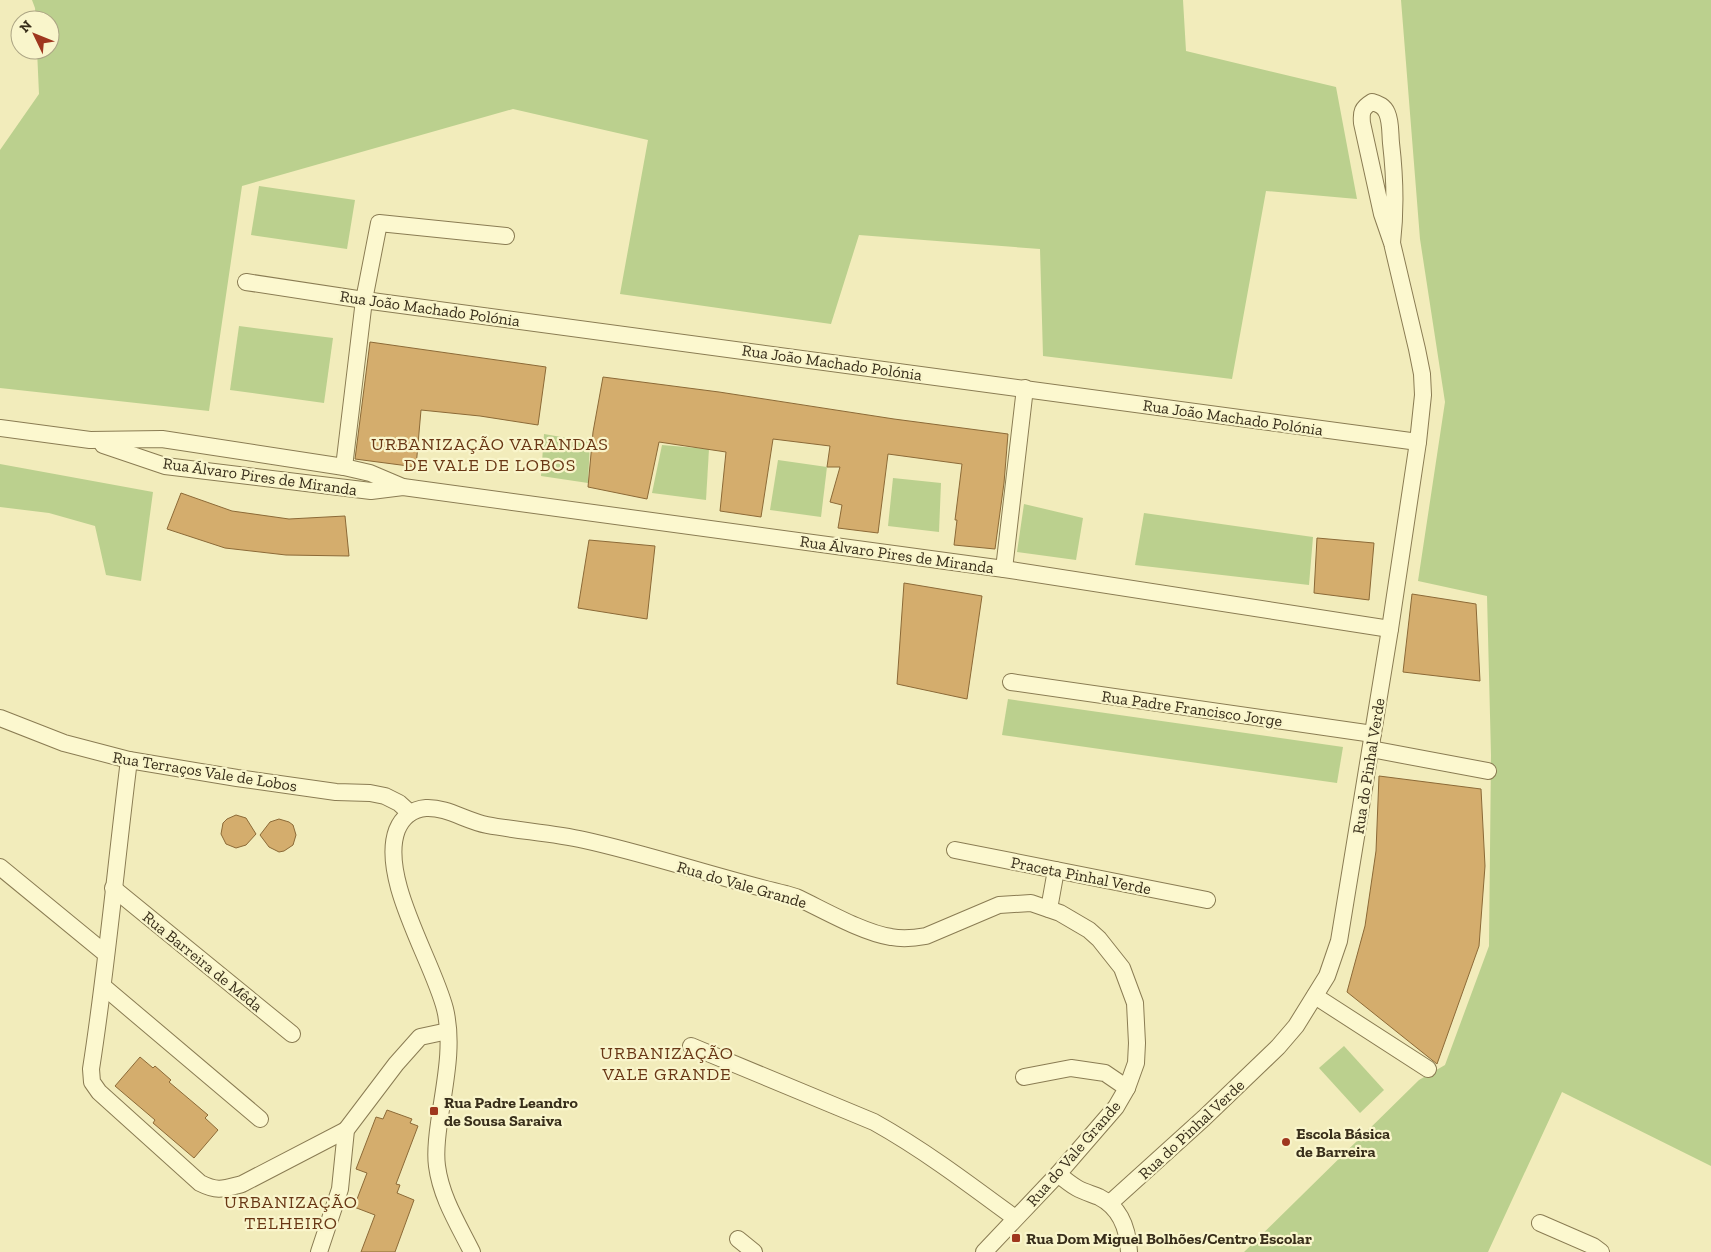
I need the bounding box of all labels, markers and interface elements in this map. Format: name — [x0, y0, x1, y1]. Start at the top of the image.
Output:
north arrow — [10, 10, 60, 60]
text: N — [16, 17, 36, 36]
street label: Rua João Machado Polónia — [339, 286, 522, 331]
street label: Rua João Machado Polónia — [741, 340, 924, 385]
street label: Rua João Machado Polónia — [1142, 395, 1325, 440]
district label: URBANIZAÇÃO VARANDAS DE VALE DE LOBOS — [371, 433, 609, 476]
street label: Rua Álvaro Pires de Miranda — [162, 453, 358, 500]
street label: Rua Álvaro Pires de Miranda — [799, 531, 995, 578]
street label: Rua Padre Francisco Jorge — [1100, 686, 1283, 731]
street label: Rua do Pinhal Verde — [1348, 697, 1389, 835]
street label: Rua Terraços Vale de Lobos — [111, 748, 298, 795]
street label: Praceta Pinhal Verde — [1009, 853, 1153, 898]
street label: Rua do Vale Grande — [675, 857, 809, 912]
street label: Rua Barreira de Mêda — [139, 907, 267, 1016]
district label: URBANIZAÇÃO VALE GRANDE — [600, 1042, 734, 1085]
street label: Rua do Pinhal Verde — [1135, 1076, 1248, 1183]
place label: Rua Padre Leandro de Sousa Saraiva — [444, 1093, 578, 1130]
street label: Rua do Vale Grande — [1022, 1097, 1124, 1210]
marker: Rua Padre Leandro de Sousa Saraiva — [428, 1105, 440, 1117]
place label: Escola Básica de Barreira — [1296, 1124, 1390, 1161]
marker: Escola Básica de Barreira — [1280, 1136, 1292, 1148]
district label: URBANIZAÇÃO TELHEIRO — [224, 1191, 358, 1234]
place label: Rua Dom Miguel Bolhões/Centro Escolar — [1026, 1229, 1312, 1248]
marker: Rua Dom Miguel Bolhões/Centro Escolar — [1010, 1232, 1022, 1244]

